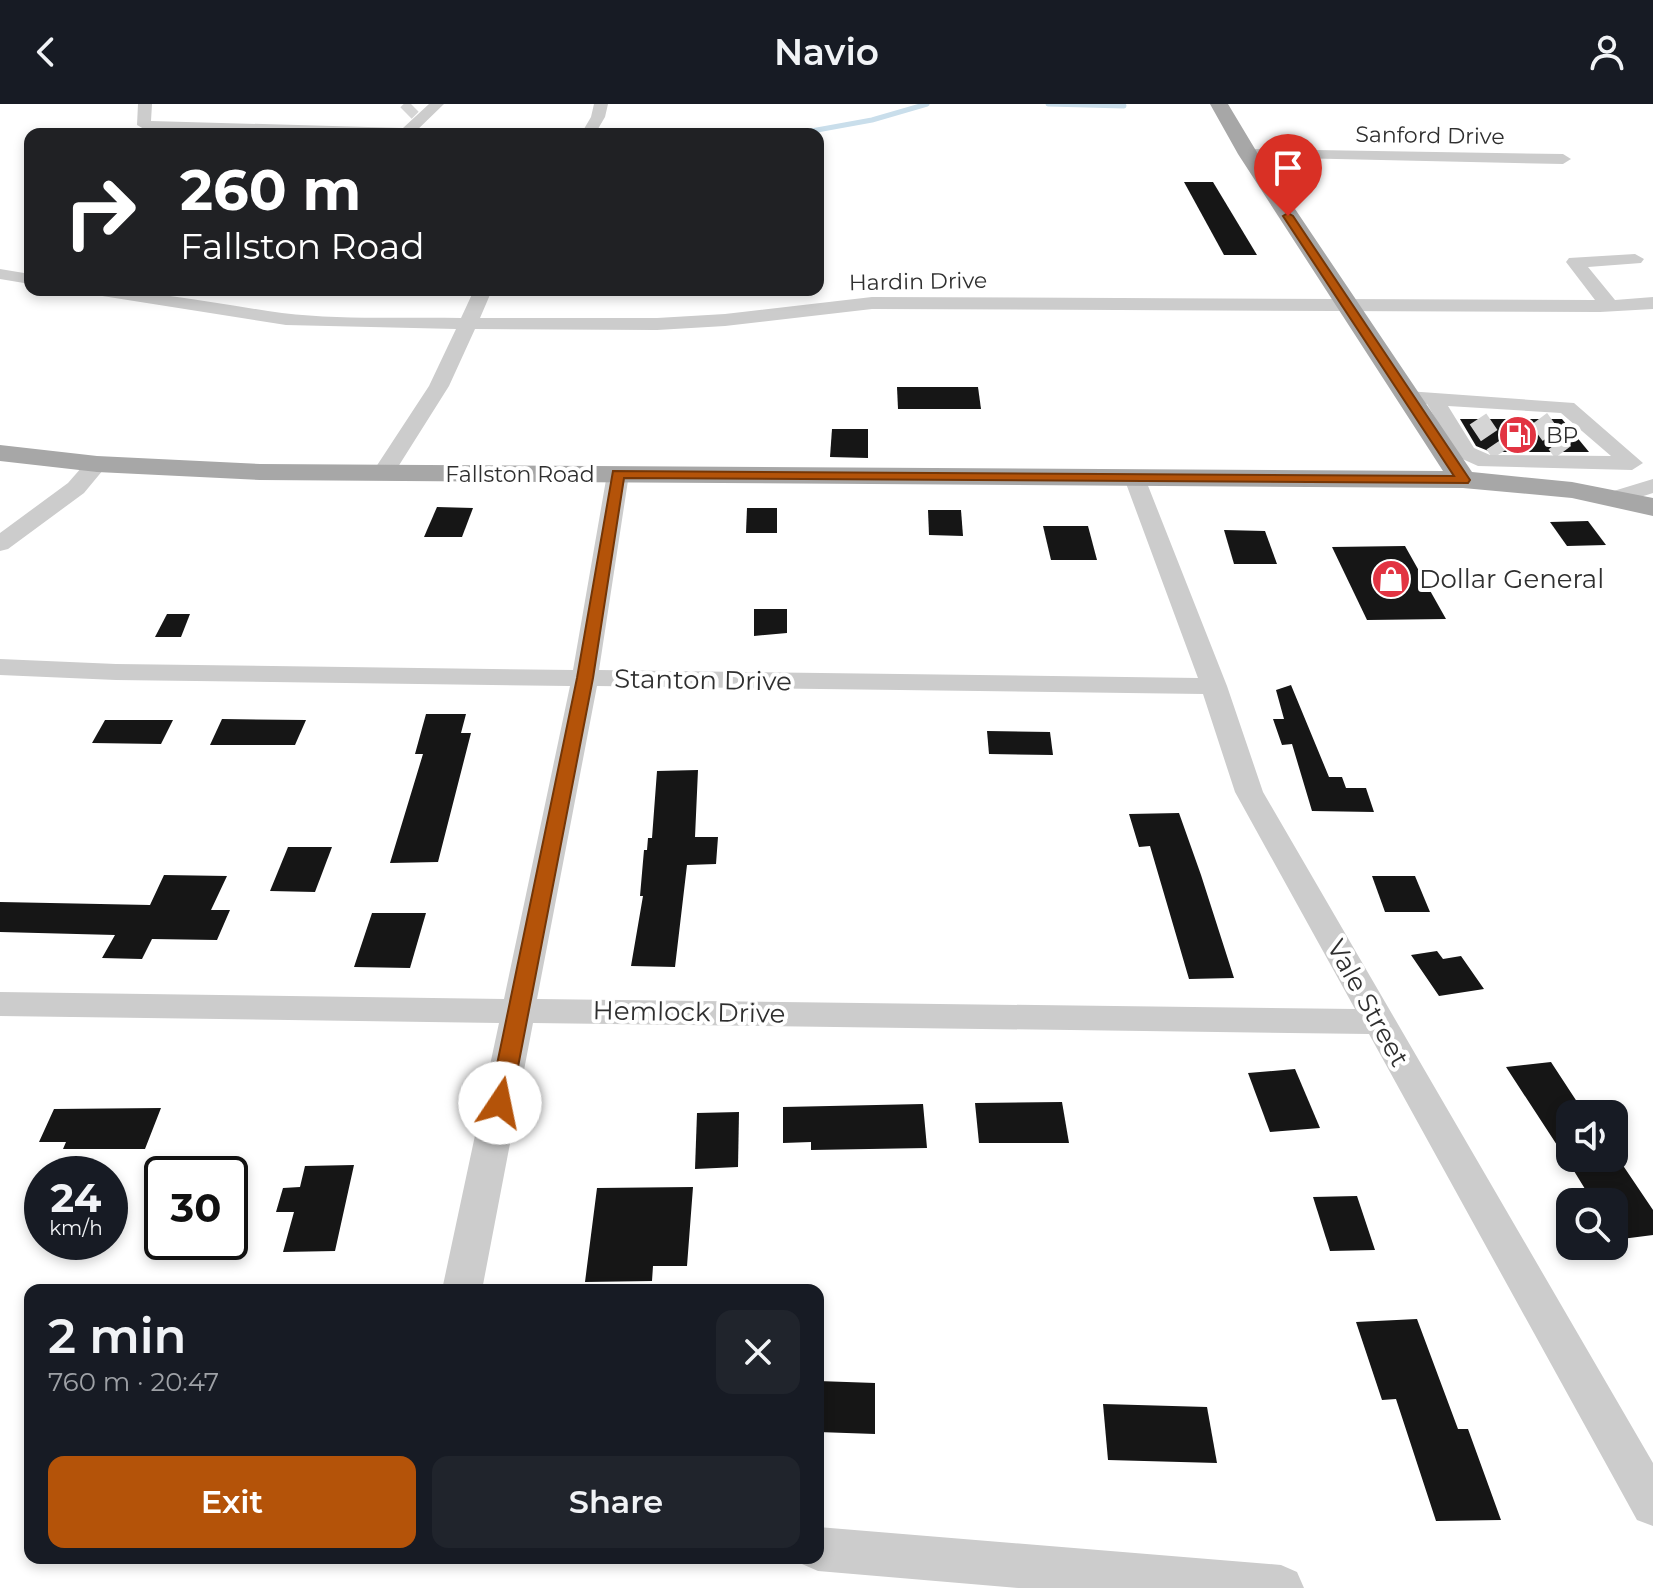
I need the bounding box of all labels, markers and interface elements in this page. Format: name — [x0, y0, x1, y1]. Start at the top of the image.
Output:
icon: back — [24, 30, 68, 74]
text: Navio — [774, 30, 879, 74]
icon: person — [1585, 30, 1629, 74]
street label: Sanford Drive — [1355, 121, 1505, 150]
pin — [1254, 134, 1322, 216]
icon: arrive — [1266, 146, 1310, 190]
text: 260 m — [180, 156, 361, 224]
icon: right — [48, 160, 152, 264]
text: Fallston Road — [180, 224, 425, 268]
street label: Hardin Drive — [849, 267, 987, 296]
fuel station icon: BP — [1497, 414, 1539, 456]
place label: BP — [1546, 422, 1578, 449]
street label: Fallston Road — [445, 461, 595, 488]
shop icon: Dollar General — [1370, 558, 1412, 600]
place label: Dollar General — [1419, 563, 1604, 595]
street label: Stanton Drive — [614, 662, 792, 698]
street label: Vale Street — [1320, 934, 1416, 1072]
street label: Hemlock Drive — [592, 994, 786, 1030]
position arrow — [458, 1061, 542, 1145]
map controls — [1556, 1100, 1628, 1260]
button: sound — [1556, 1100, 1628, 1172]
speed limit sign: 30 — [144, 1156, 248, 1260]
text: 24 — [51, 1173, 101, 1222]
button: search — [1556, 1188, 1628, 1260]
text: km/h — [49, 1216, 103, 1240]
text: 2 min — [48, 1307, 186, 1365]
button: close — [716, 1310, 800, 1394]
text: 760 m · 20:47 — [48, 1366, 219, 1398]
button: Exit — [48, 1456, 416, 1548]
button: Share — [432, 1456, 800, 1548]

